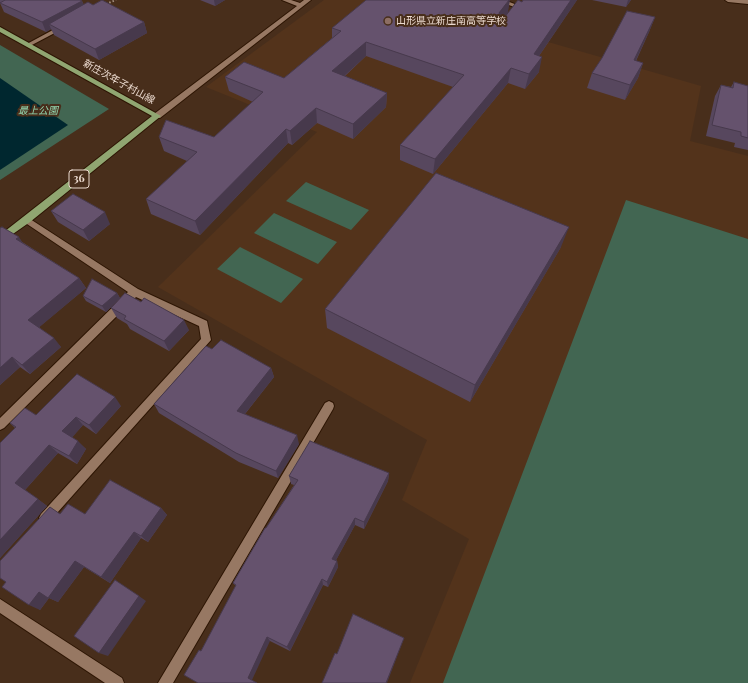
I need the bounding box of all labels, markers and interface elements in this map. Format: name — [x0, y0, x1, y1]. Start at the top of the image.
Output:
place label: 山形県立新庄南高等学校 — [396, 15, 506, 27]
marker: 山形県立新庄南高等学校 — [383, 16, 393, 26]
street label: 新庄次年子村山線 — [81, 57, 157, 107]
park label: 最上公園 — [18, 105, 58, 117]
road number: 36 — [69, 170, 89, 188]

